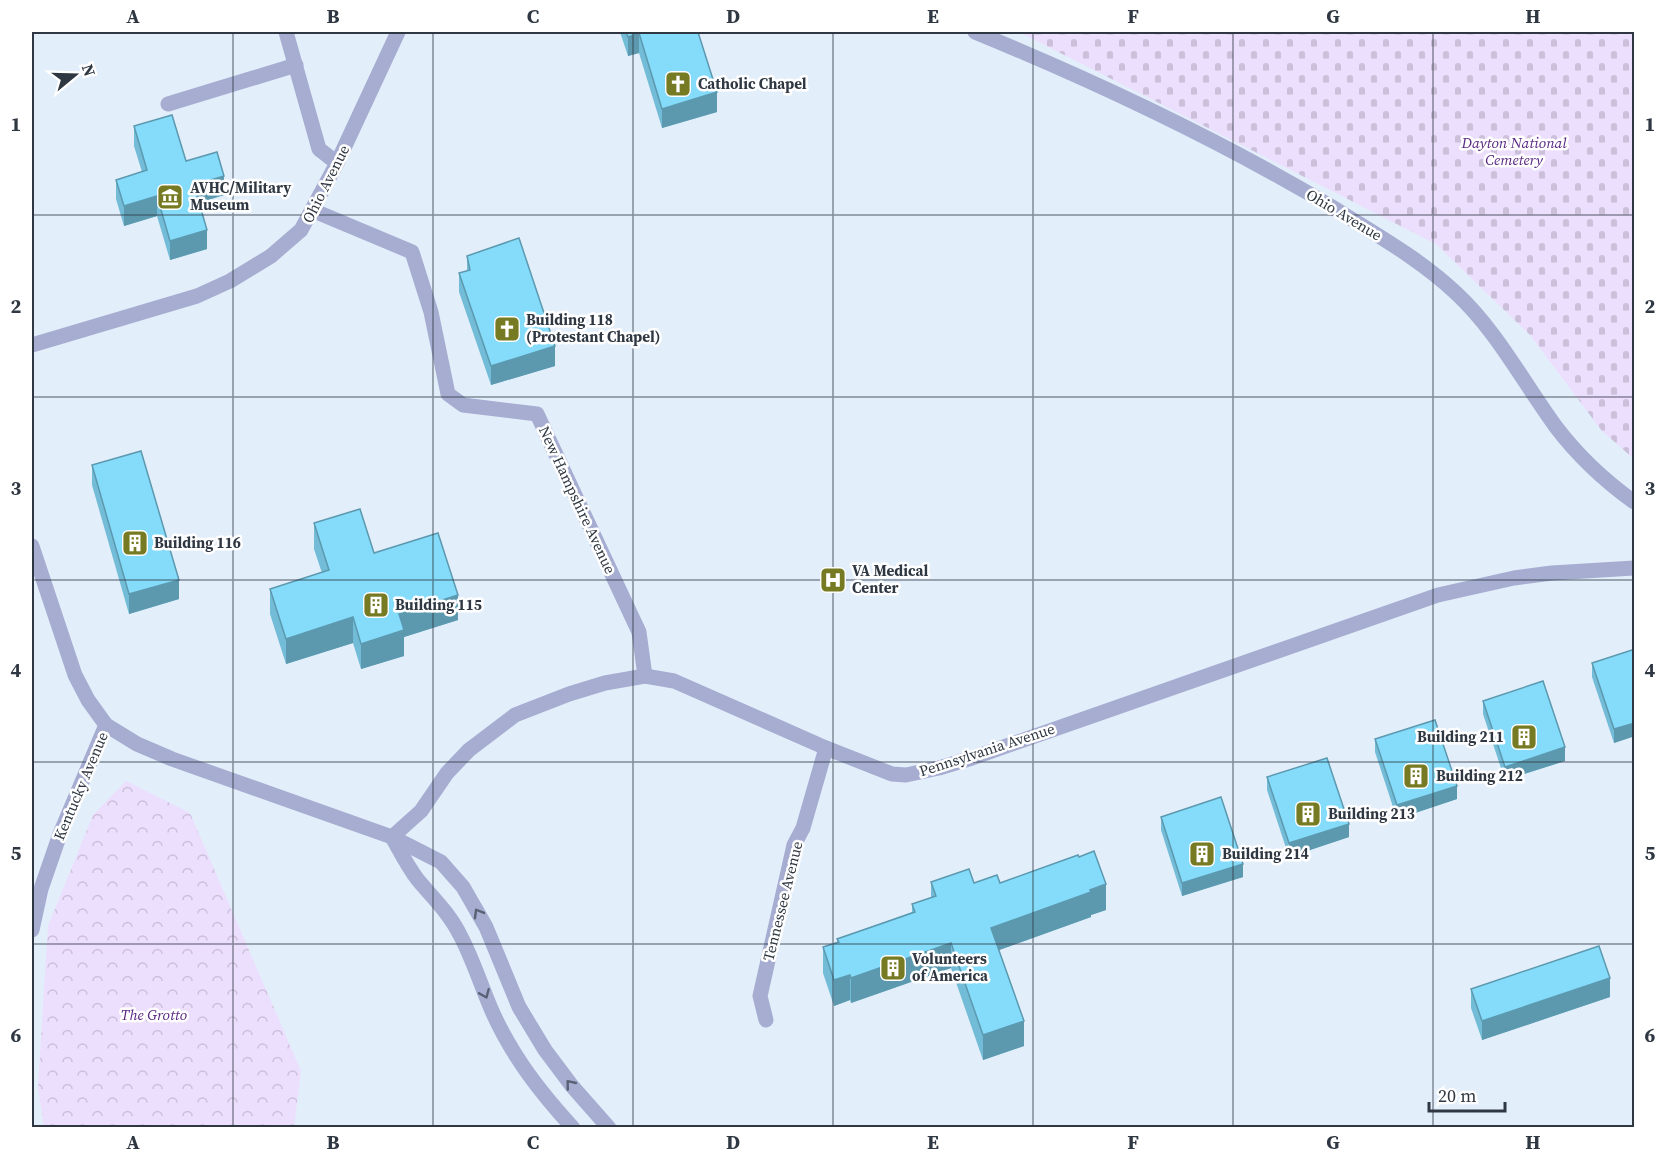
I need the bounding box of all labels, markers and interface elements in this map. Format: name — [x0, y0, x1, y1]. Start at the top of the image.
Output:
text: A — [126, 2, 140, 30]
text: B — [326, 2, 340, 30]
text: C — [527, 2, 539, 30]
text: D — [726, 2, 740, 30]
text: E — [927, 2, 939, 30]
text: F — [1127, 2, 1139, 30]
text: G — [1326, 2, 1340, 30]
text: H — [1525, 2, 1541, 30]
north arrow — [45, 45, 105, 105]
text: N — [77, 61, 102, 80]
church icon: Catholic Chapel — [663, 69, 693, 99]
place label: Catholic Chapel — [698, 73, 807, 94]
text: 1 — [11, 110, 21, 138]
text: 1 — [1645, 110, 1655, 138]
park label: Dayton National Cemetery — [1460, 132, 1567, 170]
street label: Ohio Avenue — [297, 141, 354, 226]
place label: AVHC/Military Museum — [190, 177, 291, 215]
museum icon: AVHC/Military Museum — [155, 182, 185, 212]
street label: Ohio Avenue — [1302, 184, 1386, 246]
text: 2 — [11, 292, 22, 320]
text: 2 — [1645, 292, 1656, 320]
place label: Building 118 (Protestant Chapel) — [526, 309, 660, 347]
church icon: Building 118 (Protestant Chapel) — [492, 314, 522, 344]
street label: New Hampshire Avenue — [534, 422, 621, 577]
text: 3 — [11, 474, 22, 502]
text: 3 — [1645, 474, 1656, 502]
building icon: Building 116 — [120, 528, 150, 558]
place label: Building 116 — [154, 532, 241, 553]
place label: VA Medical Center — [852, 560, 929, 598]
hospital icon: VA Medical Center — [818, 565, 848, 595]
building icon: Building 115 — [361, 590, 391, 620]
place label: Building 115 — [395, 594, 482, 615]
text: 4 — [11, 656, 22, 684]
text: 4 — [1645, 656, 1656, 684]
street label: Pennsylvania Avenue — [916, 718, 1058, 781]
building icon: Building 211 — [1509, 722, 1539, 752]
place label: Building 211 — [1417, 726, 1504, 747]
street label: Kentucky Avenue — [48, 728, 113, 843]
building icon: Building 212 — [1401, 761, 1431, 791]
place label: Building 212 — [1436, 765, 1523, 786]
building icon: Building 213 — [1293, 799, 1323, 829]
place label: Building 213 — [1328, 803, 1415, 824]
text: 5 — [11, 839, 22, 867]
street label: Tennessee Avenue — [758, 839, 808, 963]
building icon: Building 214 — [1187, 839, 1217, 869]
text: 5 — [1645, 839, 1656, 867]
place label: Building 214 — [1222, 843, 1309, 864]
one-way arrow — [474, 909, 485, 919]
place label: Volunteers of America — [912, 948, 989, 986]
building icon: Volunteers of America — [878, 953, 908, 983]
one-way arrow — [478, 988, 490, 999]
park label: The Grotto — [121, 1004, 187, 1025]
text: 6 — [11, 1021, 22, 1049]
text: 6 — [1645, 1021, 1656, 1049]
scale bar — [1429, 1075, 1506, 1113]
one-way arrow — [567, 1080, 578, 1091]
text: 20 m — [1438, 1083, 1476, 1108]
text: A — [126, 1128, 140, 1156]
text: B — [326, 1128, 340, 1156]
text: C — [527, 1128, 539, 1156]
text: D — [726, 1128, 740, 1156]
text: E — [927, 1128, 939, 1156]
text: F — [1127, 1128, 1139, 1156]
text: G — [1326, 1128, 1340, 1156]
text: H — [1525, 1128, 1541, 1156]

